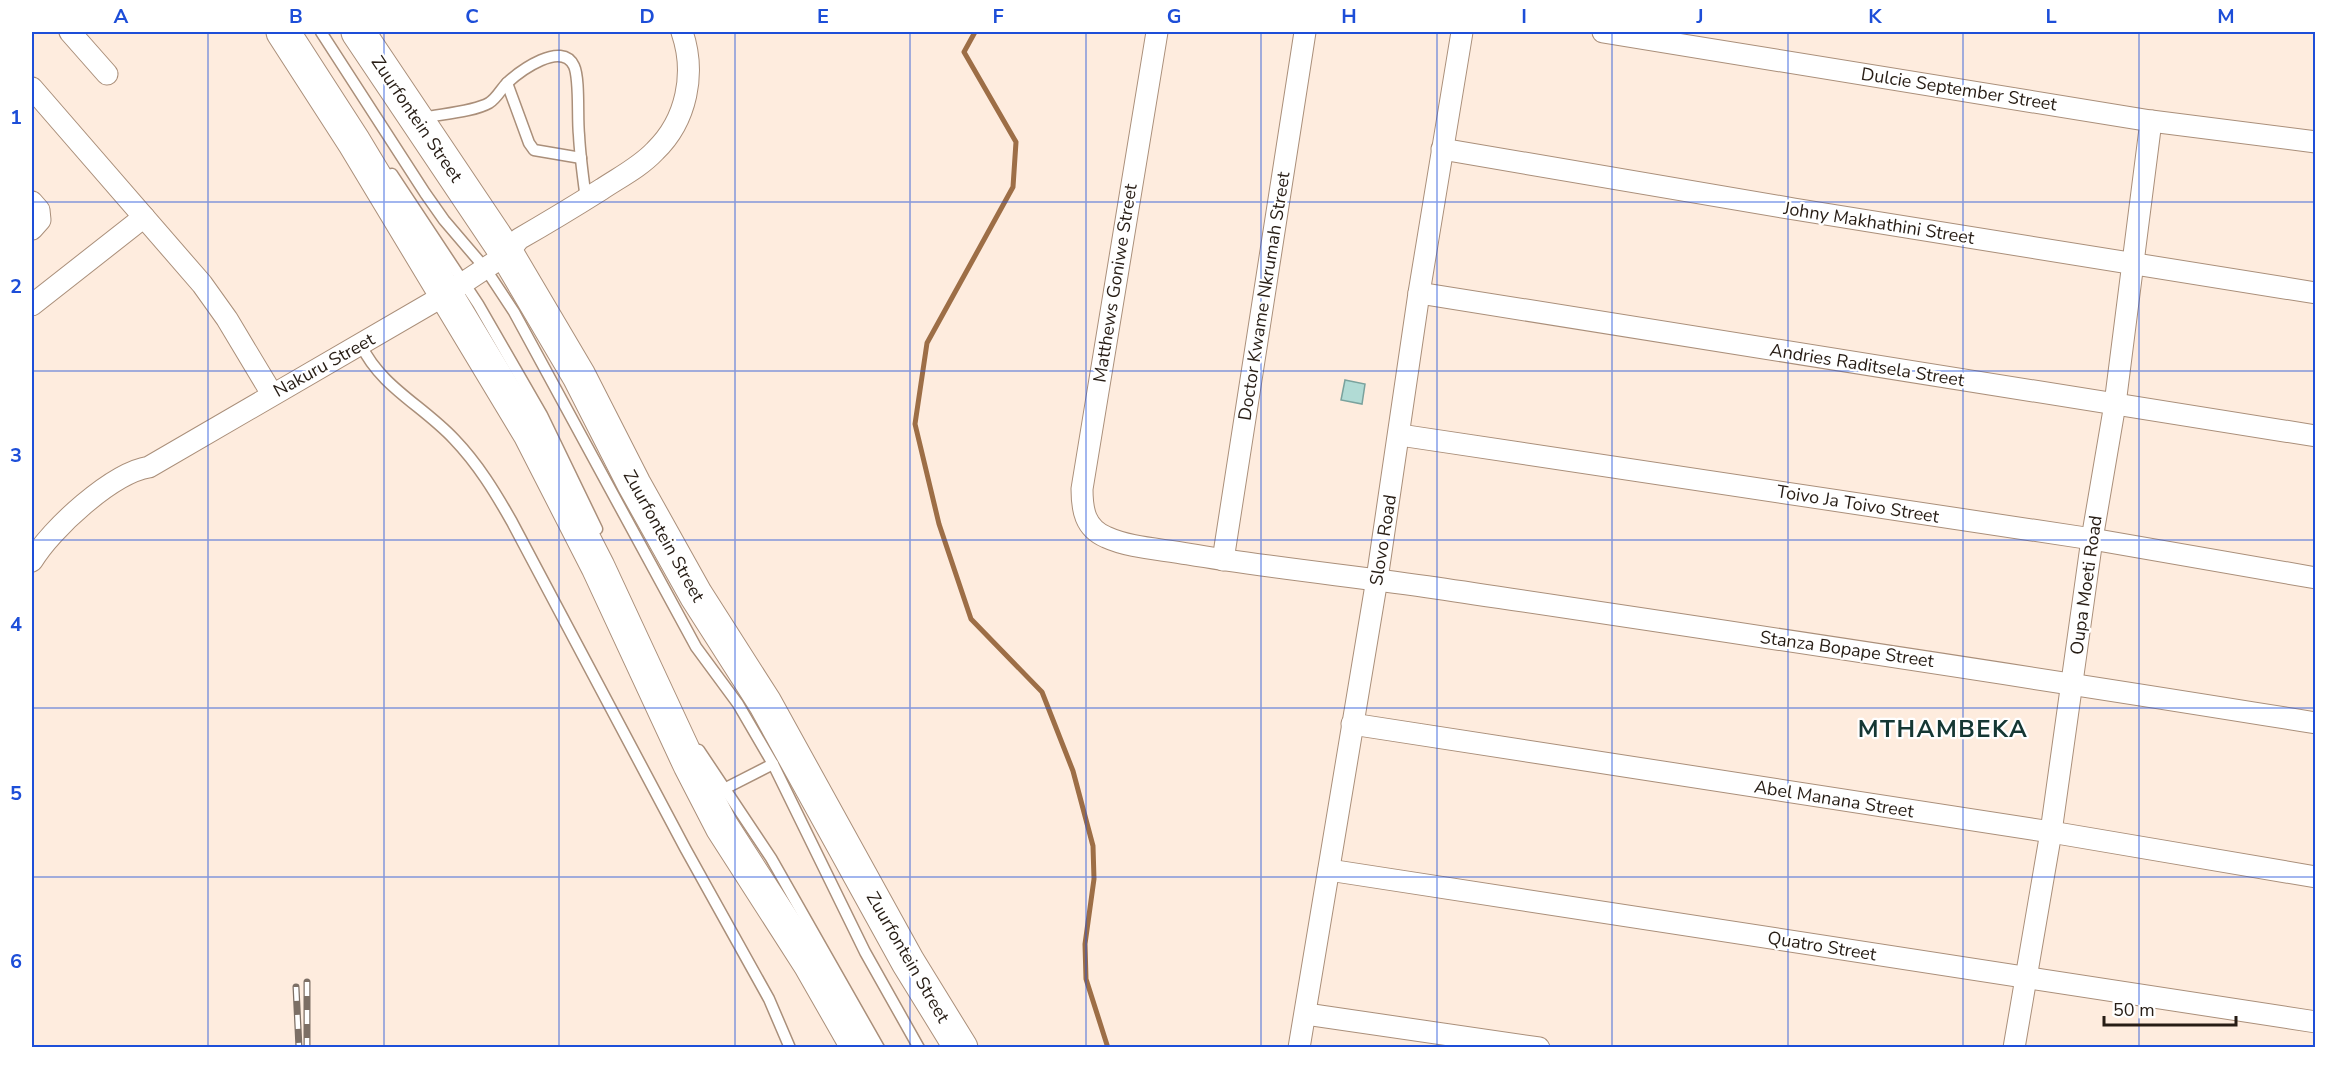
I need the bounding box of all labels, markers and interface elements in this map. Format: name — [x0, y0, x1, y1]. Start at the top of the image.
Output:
text: A — [114, 3, 129, 30]
text: B — [289, 3, 303, 30]
text: C — [465, 3, 479, 30]
text: D — [639, 3, 655, 30]
text: E — [817, 3, 829, 30]
text: F — [992, 3, 1004, 30]
text: G — [1167, 3, 1181, 30]
text: H — [1341, 3, 1357, 30]
text: I — [1521, 3, 1527, 30]
text: J — [1695, 3, 1704, 30]
text: K — [1868, 3, 1882, 30]
text: L — [2045, 3, 2057, 30]
text: M — [2217, 3, 2235, 30]
street label: Zuurfontein Street — [366, 51, 469, 187]
street label: Dulcie September Street — [1859, 62, 2059, 116]
text: 1 — [10, 104, 22, 131]
street label: Doctor Kwame Nkrumah Street — [1232, 169, 1296, 422]
street label: Matthews Goniwe Street — [1087, 181, 1143, 384]
street label: Johny Makhathini Street — [1781, 196, 1977, 250]
text: 2 — [10, 273, 22, 300]
street label: Nakuru Street — [269, 327, 380, 403]
street label: Andries Raditsela Street — [1768, 338, 1967, 392]
text: 3 — [10, 442, 22, 469]
street label: Zuurfontein Street — [618, 466, 711, 607]
street label: Toivo Ja Toivo Street — [1775, 479, 1942, 529]
street label: Slovo Road — [1364, 493, 1402, 587]
street label: Oupa Moeti Road — [2064, 514, 2108, 656]
text: 4 — [10, 611, 22, 638]
street label: Stanza Bopape Street — [1758, 625, 1936, 673]
district label: MTHAMBEKA — [1858, 713, 2028, 745]
street label: Abel Manana Street — [1752, 775, 1916, 824]
text: 5 — [10, 780, 22, 807]
street label: Zuurfontein Street — [861, 887, 956, 1027]
street label: Quatro Street — [1766, 926, 1879, 967]
text: 6 — [10, 948, 22, 975]
scale bar — [2104, 989, 2236, 1027]
text: 50 m — [2113, 998, 2155, 1022]

